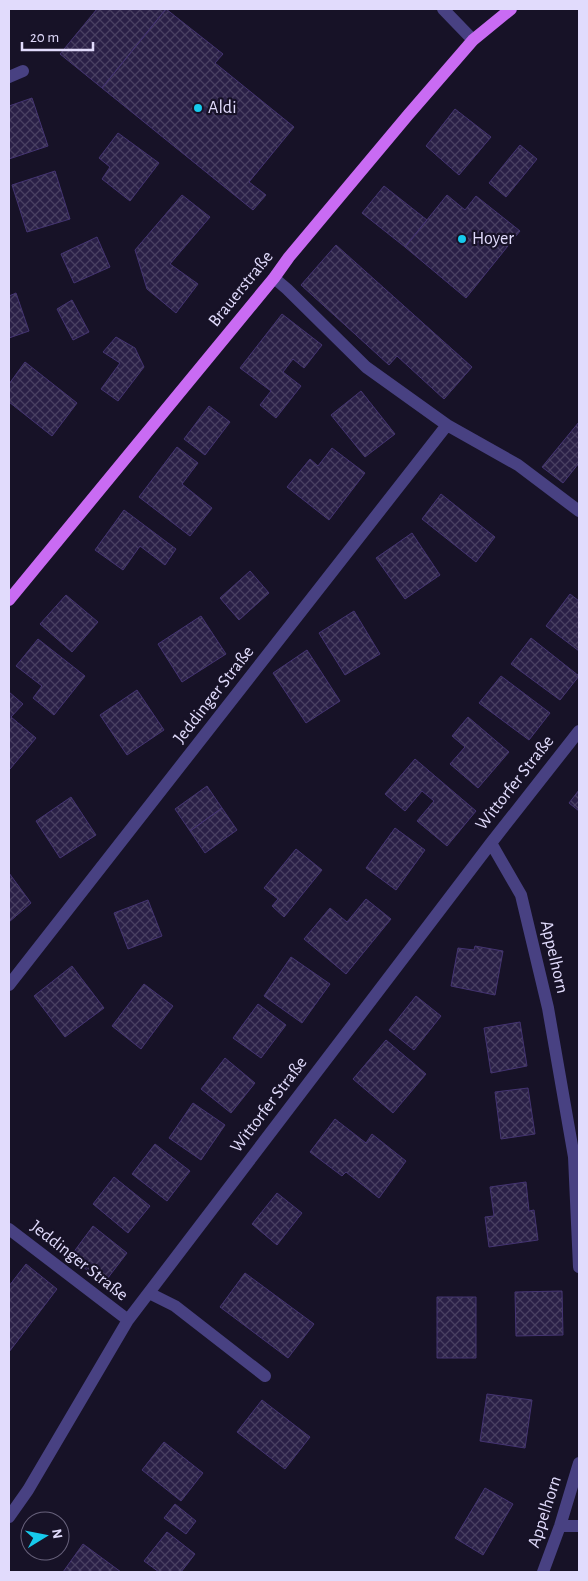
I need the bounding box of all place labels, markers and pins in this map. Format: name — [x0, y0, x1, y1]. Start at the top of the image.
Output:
place label: Aldi — [208, 99, 237, 117]
marker: Aldi — [192, 102, 204, 114]
place label: Hoyer — [472, 230, 514, 248]
marker: Hoyer — [456, 233, 468, 245]

